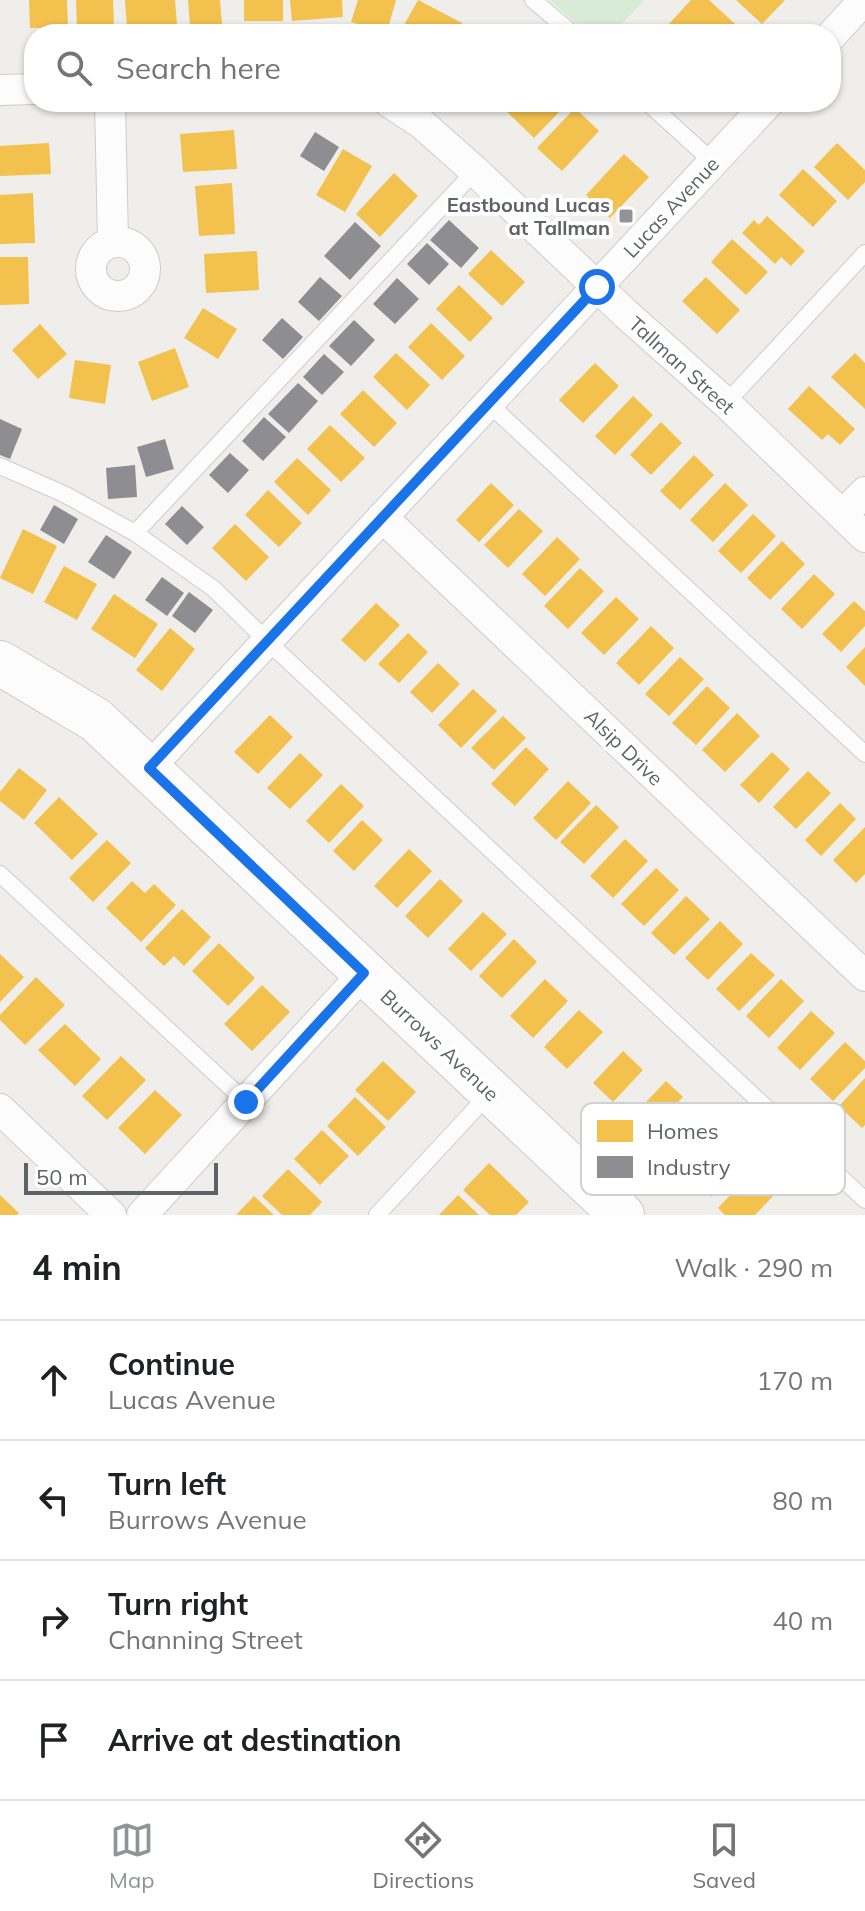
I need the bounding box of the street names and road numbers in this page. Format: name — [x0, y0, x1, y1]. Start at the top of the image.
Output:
street label: Lucas Avenue — [618, 151, 724, 263]
street label: Tallman Street — [624, 311, 740, 419]
street label: Alsip Drive — [579, 703, 669, 791]
street label: Burrows Avenue — [376, 984, 504, 1106]

